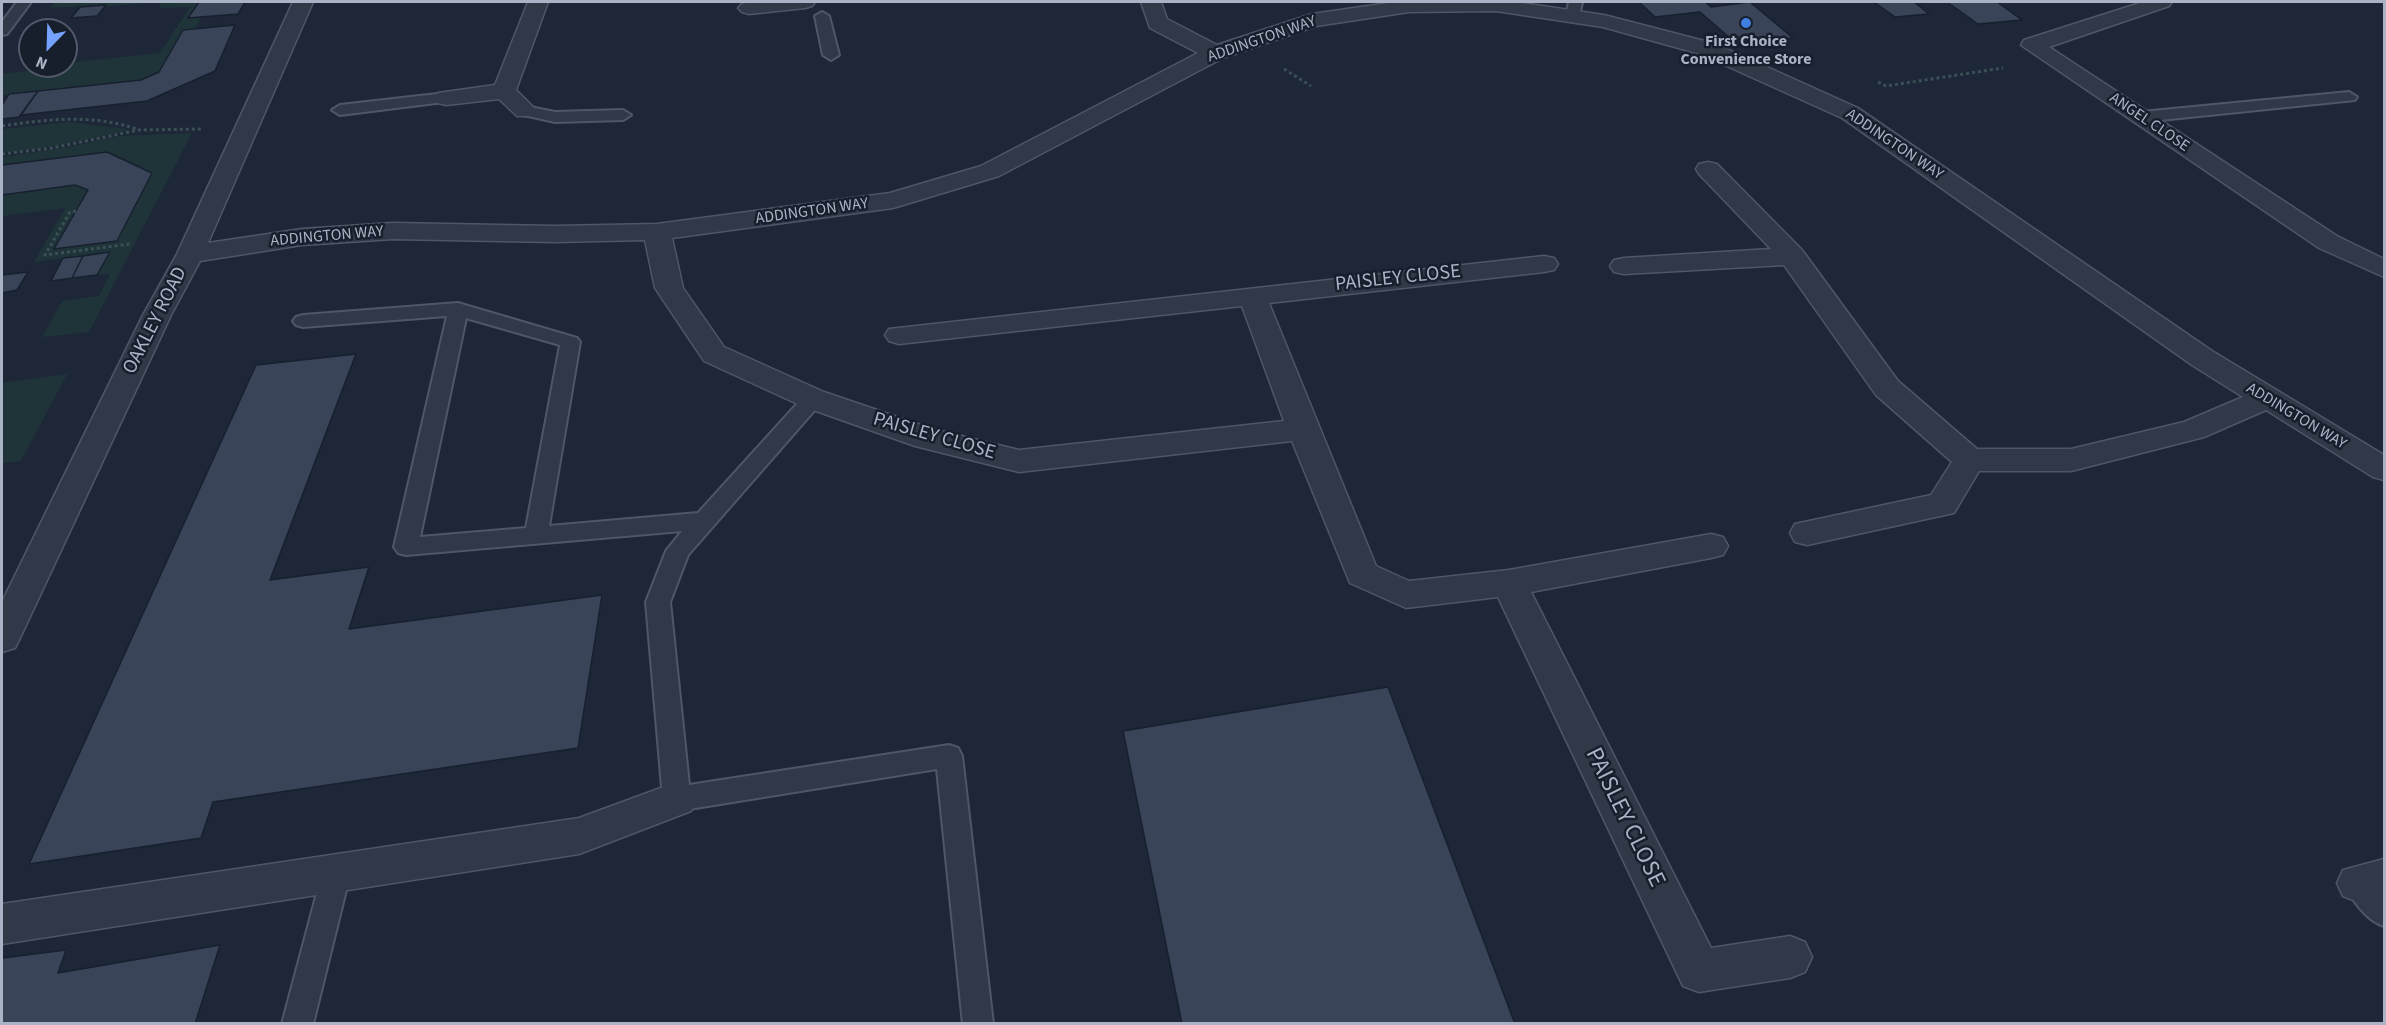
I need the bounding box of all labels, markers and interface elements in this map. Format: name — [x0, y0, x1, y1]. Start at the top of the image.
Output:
street label: ADDINGTON WAY — [1205, 12, 1319, 68]
marker: First Choice Convenience Store — [1739, 16, 1753, 30]
north arrow — [18, 18, 78, 78]
place label: First Choice Convenience Store — [1680, 32, 1812, 70]
text: N — [33, 51, 51, 75]
street label: ANGEL CLOSE — [2105, 89, 2193, 157]
street label: ADDINGTON WAY — [1842, 105, 1946, 185]
street label: ADDINGTON WAY — [754, 195, 870, 229]
street label: ADDINGTON WAY — [270, 222, 384, 252]
street label: PAISLEY CLOSE — [1334, 260, 1462, 298]
street label: OAKLEY ROAD — [119, 263, 193, 379]
street label: ADDINGTON WAY — [2242, 380, 2350, 454]
street label: PAISLEY CLOSE — [870, 408, 998, 466]
street label: PAISLEY CLOSE — [1578, 744, 1670, 892]

